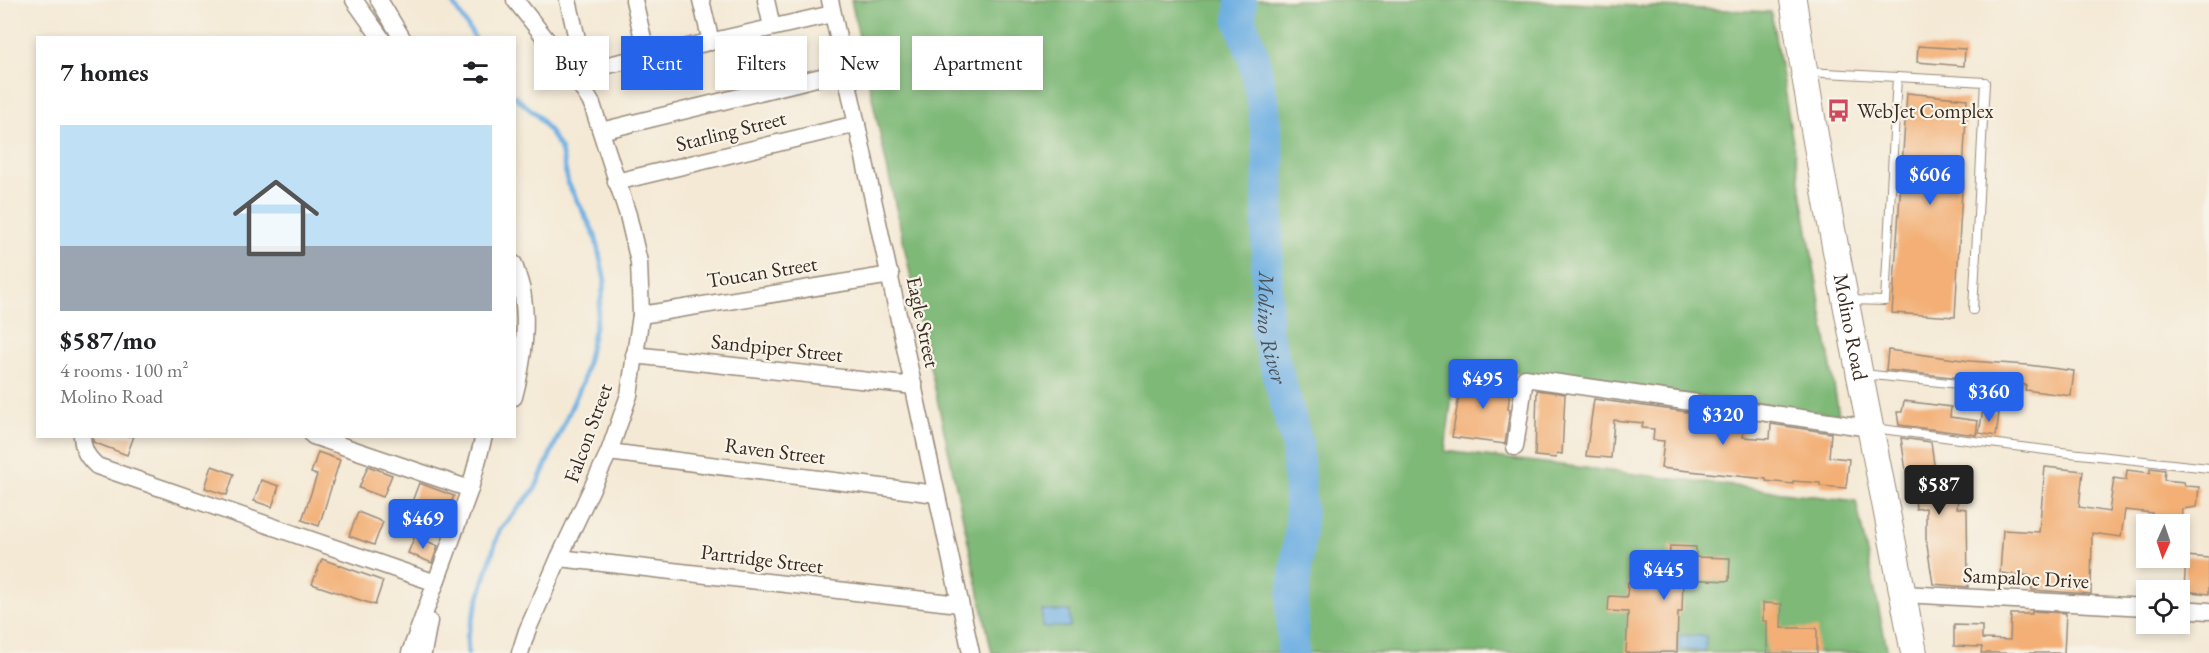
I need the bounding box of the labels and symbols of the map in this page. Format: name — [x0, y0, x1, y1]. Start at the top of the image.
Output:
place label: WebJet Complex — [1857, 97, 1993, 124]
bus stop icon: WebJet Complex — [1826, 98, 1852, 124]
street label: Starling Street — [673, 104, 789, 157]
pin: $606 — [1894, 155, 1966, 206]
street label: Toucan Street — [705, 249, 819, 294]
water label: Molino River — [1251, 269, 1294, 388]
street label: Molino Road — [1828, 271, 1875, 383]
street label: Eagle Street — [901, 274, 946, 370]
street label: Sandpiper Street — [710, 327, 845, 368]
pin: $495 — [1447, 359, 1519, 410]
pin: $360 — [1953, 372, 2025, 423]
street label: Falcon Street — [557, 379, 618, 486]
pin: $320 — [1687, 395, 1759, 446]
street label: Raven Street — [723, 431, 827, 470]
pin: $587 — [1903, 465, 1975, 516]
pin: $469 — [387, 499, 459, 550]
north arrow — [2136, 514, 2190, 568]
street label: Partridge Street — [699, 538, 825, 579]
pin: $445 — [1628, 550, 1700, 601]
street label: Sampaloc Drive — [1962, 561, 2090, 594]

